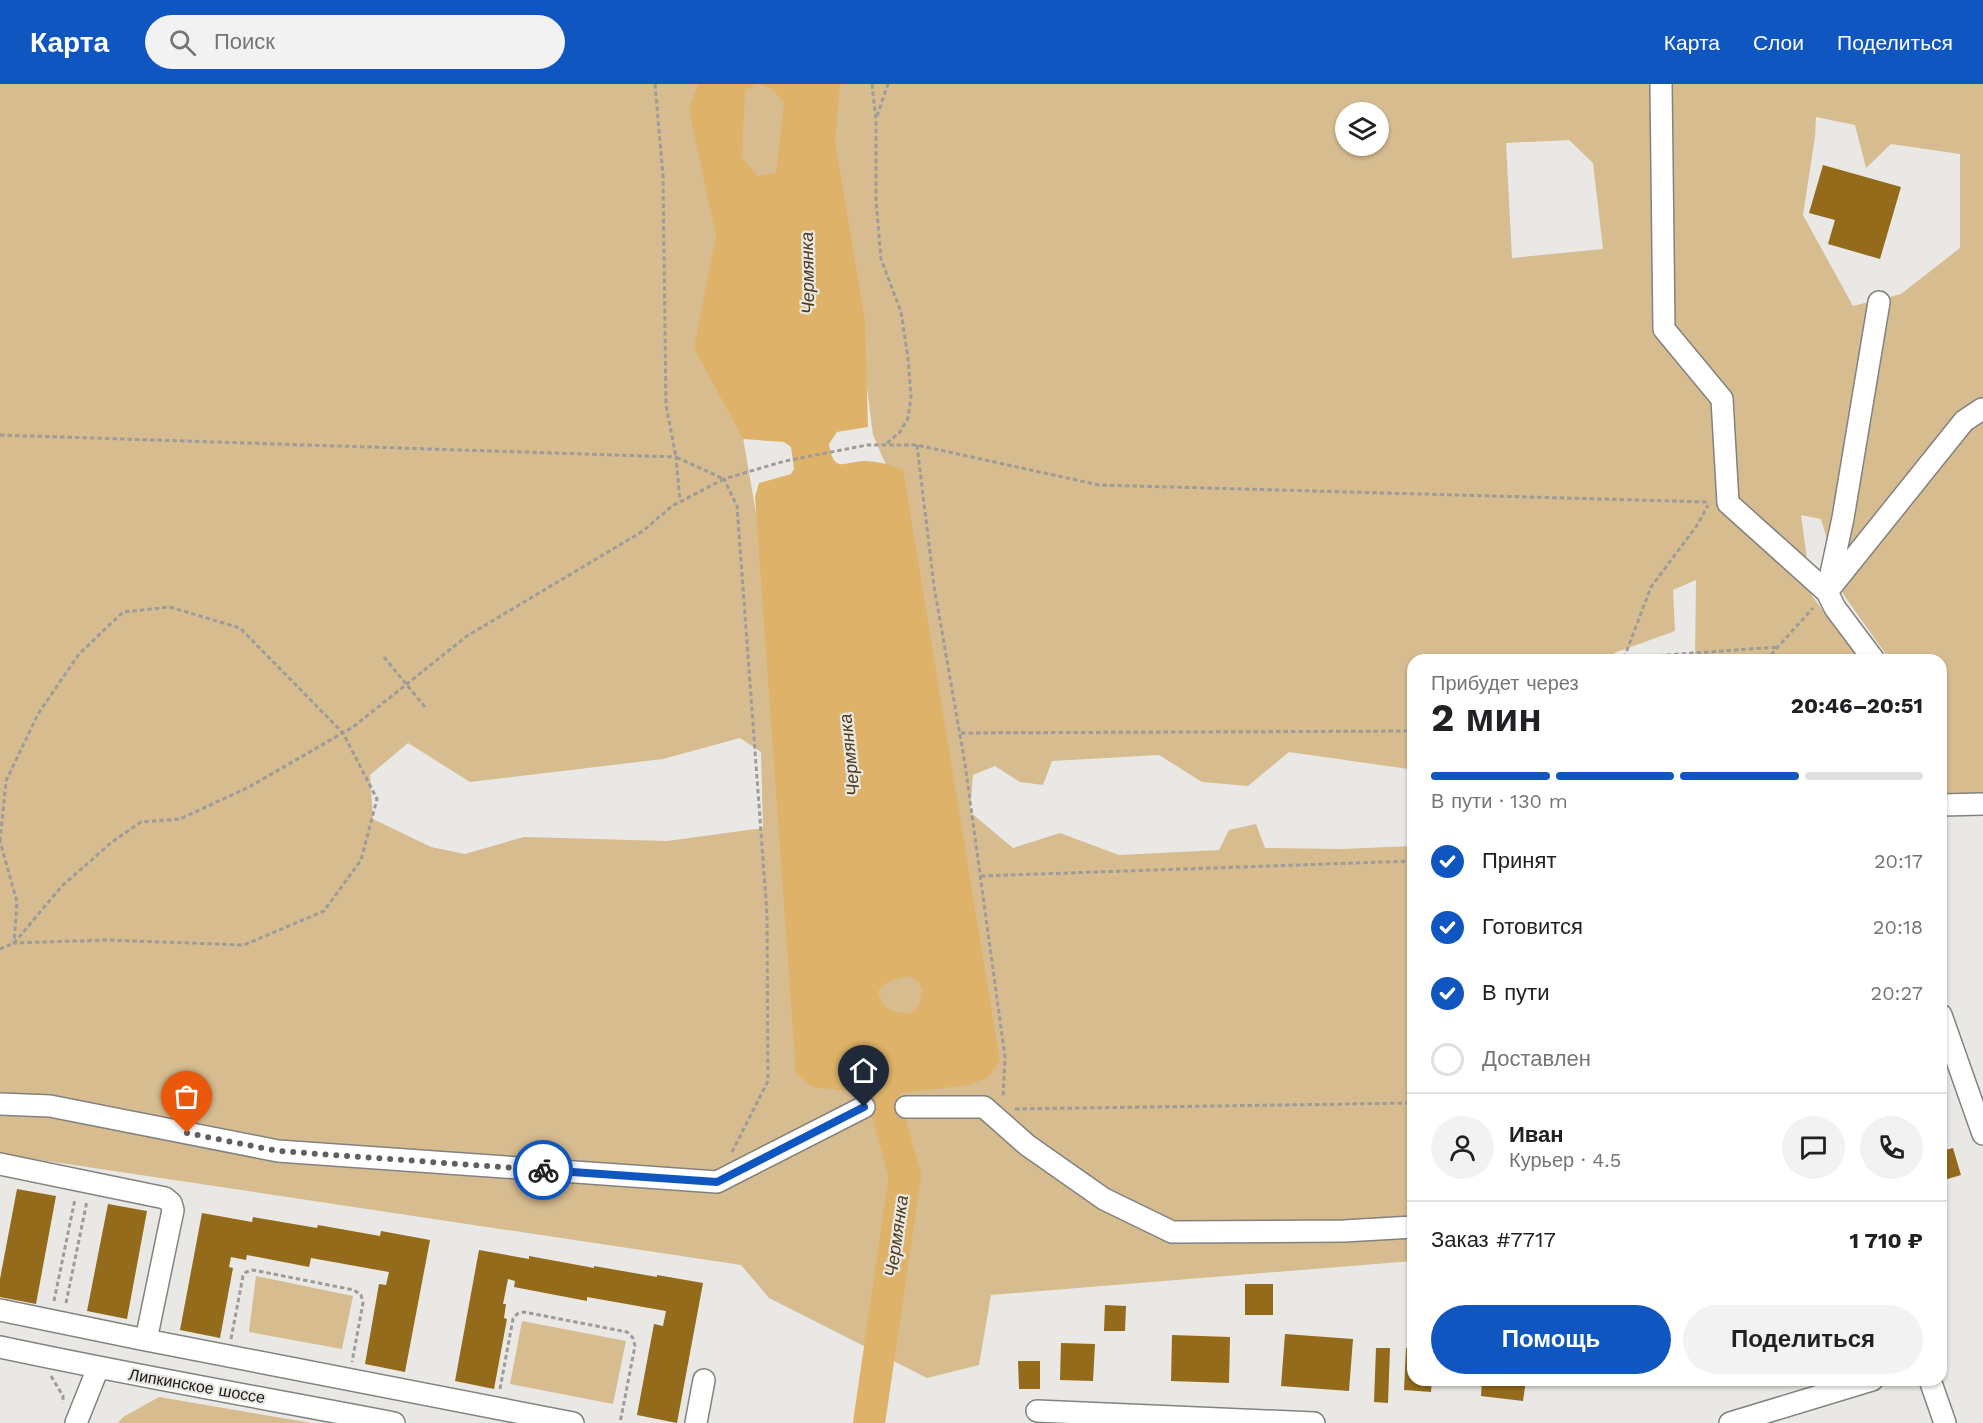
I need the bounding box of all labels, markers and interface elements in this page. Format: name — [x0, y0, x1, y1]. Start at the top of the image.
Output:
search box — [145, 15, 565, 69]
text: Карта — [30, 26, 109, 59]
icon: search — [166, 26, 199, 59]
text: Поиск — [214, 29, 275, 54]
text: Карта — [1664, 30, 1720, 55]
text: Слои — [1753, 30, 1804, 55]
text: Поделиться — [1837, 30, 1953, 55]
map controls — [1335, 102, 1389, 156]
button: layers — [1335, 102, 1389, 156]
water label: Чермянка — [796, 232, 818, 314]
text: Прибудет через — [1431, 671, 1579, 695]
text: 20:46–20:51 — [1791, 693, 1923, 718]
text: 2 мин — [1431, 695, 1542, 740]
water label: Чермянка — [834, 713, 864, 797]
text: В пути · 130 m — [1431, 789, 1568, 813]
icon: check — [1431, 845, 1464, 878]
text: Принят — [1482, 848, 1556, 873]
text: 20:17 — [1874, 849, 1923, 873]
icon: check — [1431, 911, 1464, 944]
text: Готовится — [1482, 914, 1583, 939]
text: 20:18 — [1873, 915, 1923, 939]
icon: check — [1431, 977, 1464, 1010]
text: В пути — [1482, 980, 1549, 1005]
text: 20:27 — [1871, 981, 1923, 1005]
pin — [838, 1045, 889, 1107]
text: Доставлен — [1482, 1046, 1591, 1071]
icon: home — [847, 1054, 880, 1087]
pin — [161, 1071, 212, 1133]
icon: bag — [170, 1080, 203, 1113]
button: person — [1431, 1116, 1494, 1179]
button: chat — [1782, 1116, 1845, 1179]
button: phone — [1860, 1116, 1923, 1179]
text: Иван — [1509, 1122, 1564, 1147]
courier — [513, 1140, 573, 1200]
text: Курьер · 4.5 — [1509, 1148, 1621, 1172]
icon: bike — [527, 1154, 560, 1187]
water label: Чермянка — [880, 1194, 912, 1278]
text: Заказ #7717 — [1431, 1227, 1556, 1252]
text: 1 710 ₽ — [1849, 1228, 1923, 1253]
button: Помощь — [1431, 1305, 1671, 1374]
button: Поделиться — [1683, 1305, 1923, 1374]
street label: Липкинское шоссе — [127, 1365, 267, 1407]

